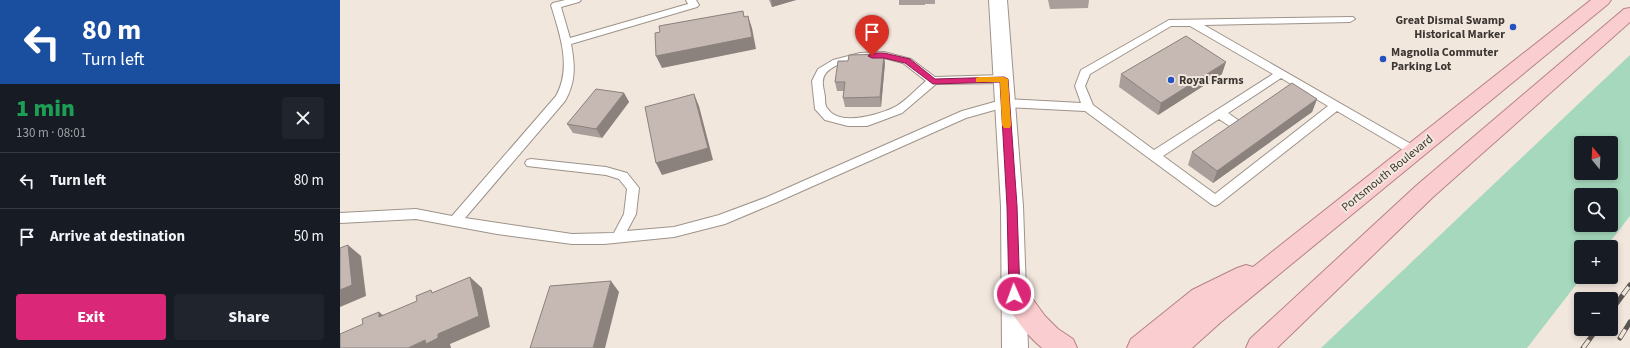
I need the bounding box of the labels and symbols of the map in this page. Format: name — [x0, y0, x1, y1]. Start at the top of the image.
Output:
place label: Great Dismal Swamp Historical Marker — [1395, 12, 1505, 43]
pin — [855, 15, 889, 56]
marker: Great Dismal Swamp Historical Marker — [1508, 22, 1518, 32]
place label: Magnolia Commuter Parking Lot — [1391, 44, 1498, 75]
marker: Magnolia Commuter Parking Lot — [1378, 54, 1388, 64]
place label: Royal Farms — [1179, 72, 1244, 89]
marker: Royal Farms — [1166, 75, 1176, 85]
street label: Portsmouth Boulevard — [1338, 131, 1437, 216]
north arrow — [1574, 136, 1618, 180]
position arrow — [993, 273, 1035, 315]

